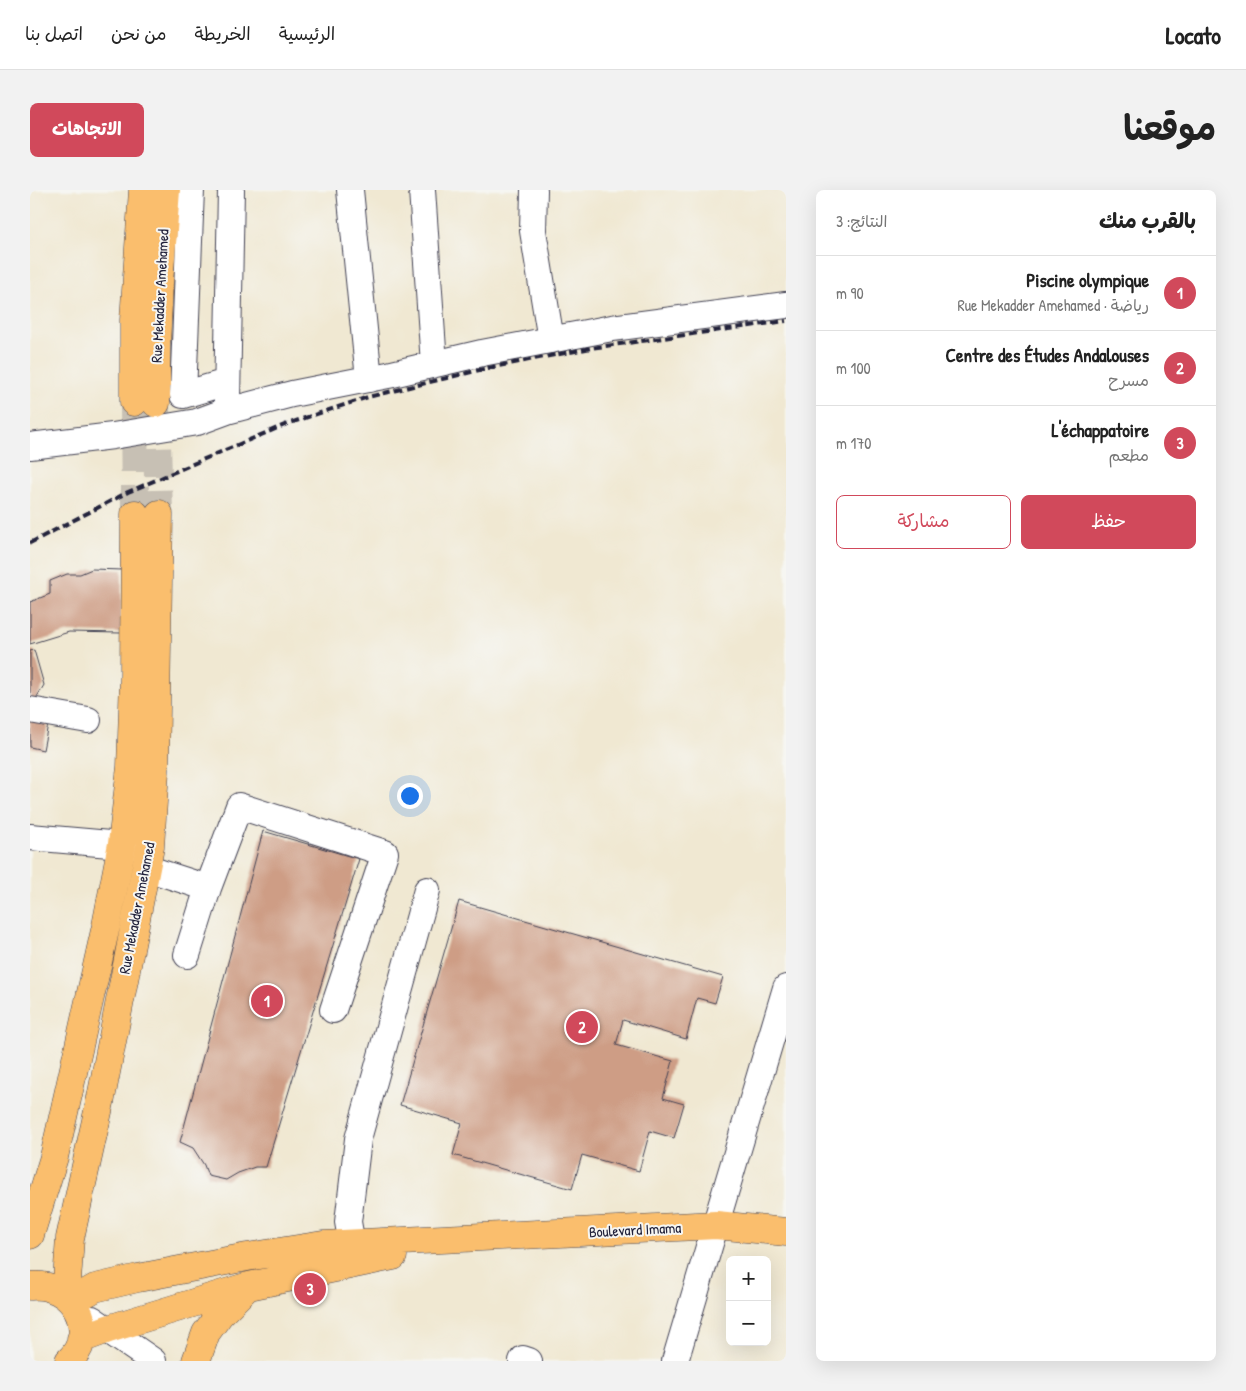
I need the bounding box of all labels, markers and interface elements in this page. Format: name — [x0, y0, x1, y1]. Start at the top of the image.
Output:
text: Locato — [1166, 19, 1221, 51]
text: اتصل بنا — [25, 21, 83, 46]
text: من نحن — [111, 21, 167, 46]
text: الخريطة — [195, 21, 251, 46]
text: الرئيسية — [279, 21, 335, 46]
button: الاتجاهات — [30, 103, 144, 157]
text: موقعنا — [1123, 104, 1216, 151]
text: بالقرب منك — [1099, 206, 1196, 235]
text: النتائج: 3 — [836, 210, 887, 232]
street label: Rue Mekadder Amehamed — [146, 228, 173, 363]
text: Piscine olympique — [1026, 267, 1149, 293]
text: 90 m — [836, 282, 864, 304]
text: 1 — [1177, 282, 1183, 304]
text: رياضة · Rue Mekadder Amehamed — [957, 294, 1149, 316]
text: Centre des Études Andalouses — [946, 342, 1149, 368]
text: 100 m — [836, 357, 871, 379]
text: 2 — [1176, 357, 1184, 379]
text: مسرح — [1108, 369, 1149, 391]
text: L'échappatoire — [1051, 417, 1149, 443]
text: 170 m — [836, 432, 871, 454]
text: 3 — [1176, 432, 1184, 454]
text: مطعم — [1109, 444, 1149, 466]
button: مشاركة — [836, 495, 1011, 549]
button: حفظ — [1021, 495, 1196, 549]
your location — [397, 783, 423, 809]
street label: Rue Mekadder Amehamed — [113, 840, 160, 976]
pin: 1 — [251, 982, 283, 1020]
pin: 2 — [566, 1008, 598, 1046]
street label: Boulevard Imama — [588, 1217, 682, 1242]
map controls — [726, 1256, 771, 1346]
button: + — [726, 1256, 771, 1301]
pin: 3 — [294, 1270, 326, 1308]
button: − — [726, 1301, 771, 1346]

